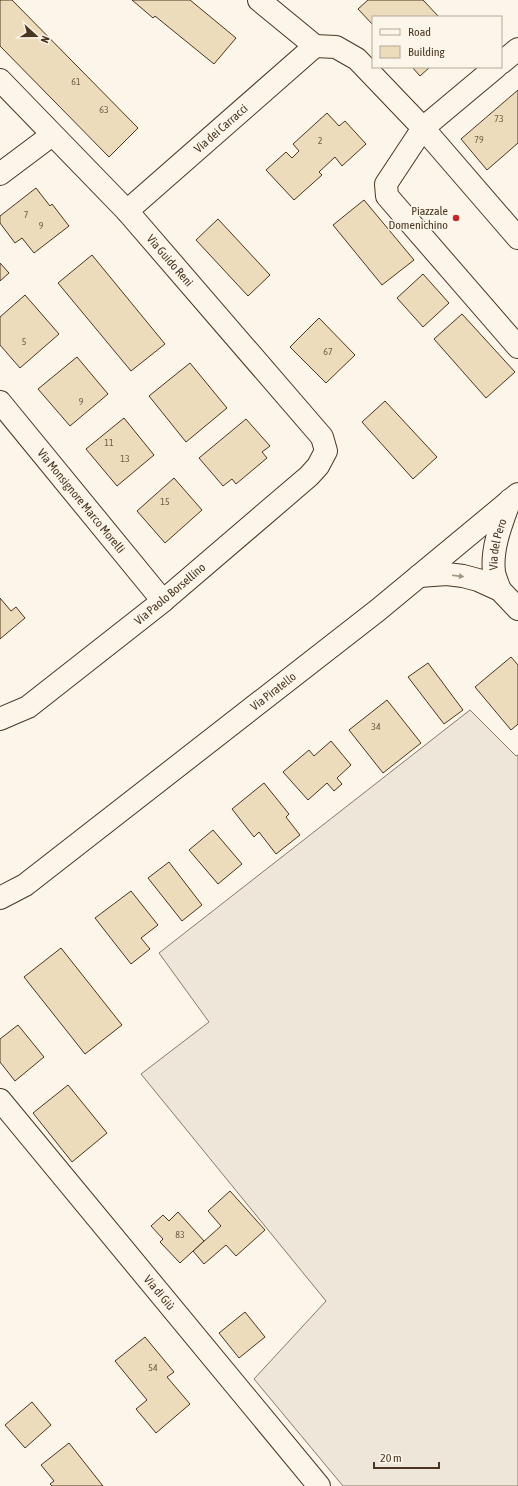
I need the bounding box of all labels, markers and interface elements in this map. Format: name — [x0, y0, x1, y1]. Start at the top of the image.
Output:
north arrow — [16, 16, 56, 56]
legend — [372, 16, 502, 68]
text: Road — [408, 25, 431, 39]
text: N — [39, 34, 52, 45]
text: Building — [408, 45, 446, 59]
house number: 61 — [71, 76, 81, 87]
street label: Via dei Carracci — [191, 101, 251, 156]
house number: 63 — [99, 104, 109, 115]
house number: 73 — [494, 113, 504, 124]
house number: 79 — [474, 134, 484, 145]
house number: 2 — [318, 135, 323, 146]
place label: Piazzale Domenichino — [388, 204, 448, 232]
house number: 7 — [24, 209, 29, 220]
marker: Piazzale Domenichino — [451, 213, 461, 223]
house number: 9 — [39, 220, 44, 231]
street label: Via Guido Reni — [144, 232, 196, 289]
house number: 5 — [22, 336, 27, 347]
house number: 67 — [323, 346, 333, 357]
house number: 9 — [79, 396, 84, 407]
house number: 11 — [104, 437, 114, 448]
street label: Via Monsignore Marco Morelli — [34, 446, 128, 556]
house number: 13 — [120, 453, 130, 464]
house number: 15 — [160, 496, 170, 507]
street label: Via del Pero — [486, 516, 510, 571]
street label: Via Paolo Borsellino — [132, 560, 209, 628]
one-way arrow — [452, 572, 464, 579]
street label: Via Piratello — [248, 669, 299, 714]
house number: 34 — [371, 721, 381, 732]
house number: 83 — [175, 1229, 185, 1240]
street label: Via di Giù — [141, 1272, 178, 1313]
house number: 54 — [148, 1362, 158, 1373]
scale bar — [374, 1444, 439, 1470]
text: 20 m — [380, 1451, 402, 1465]

